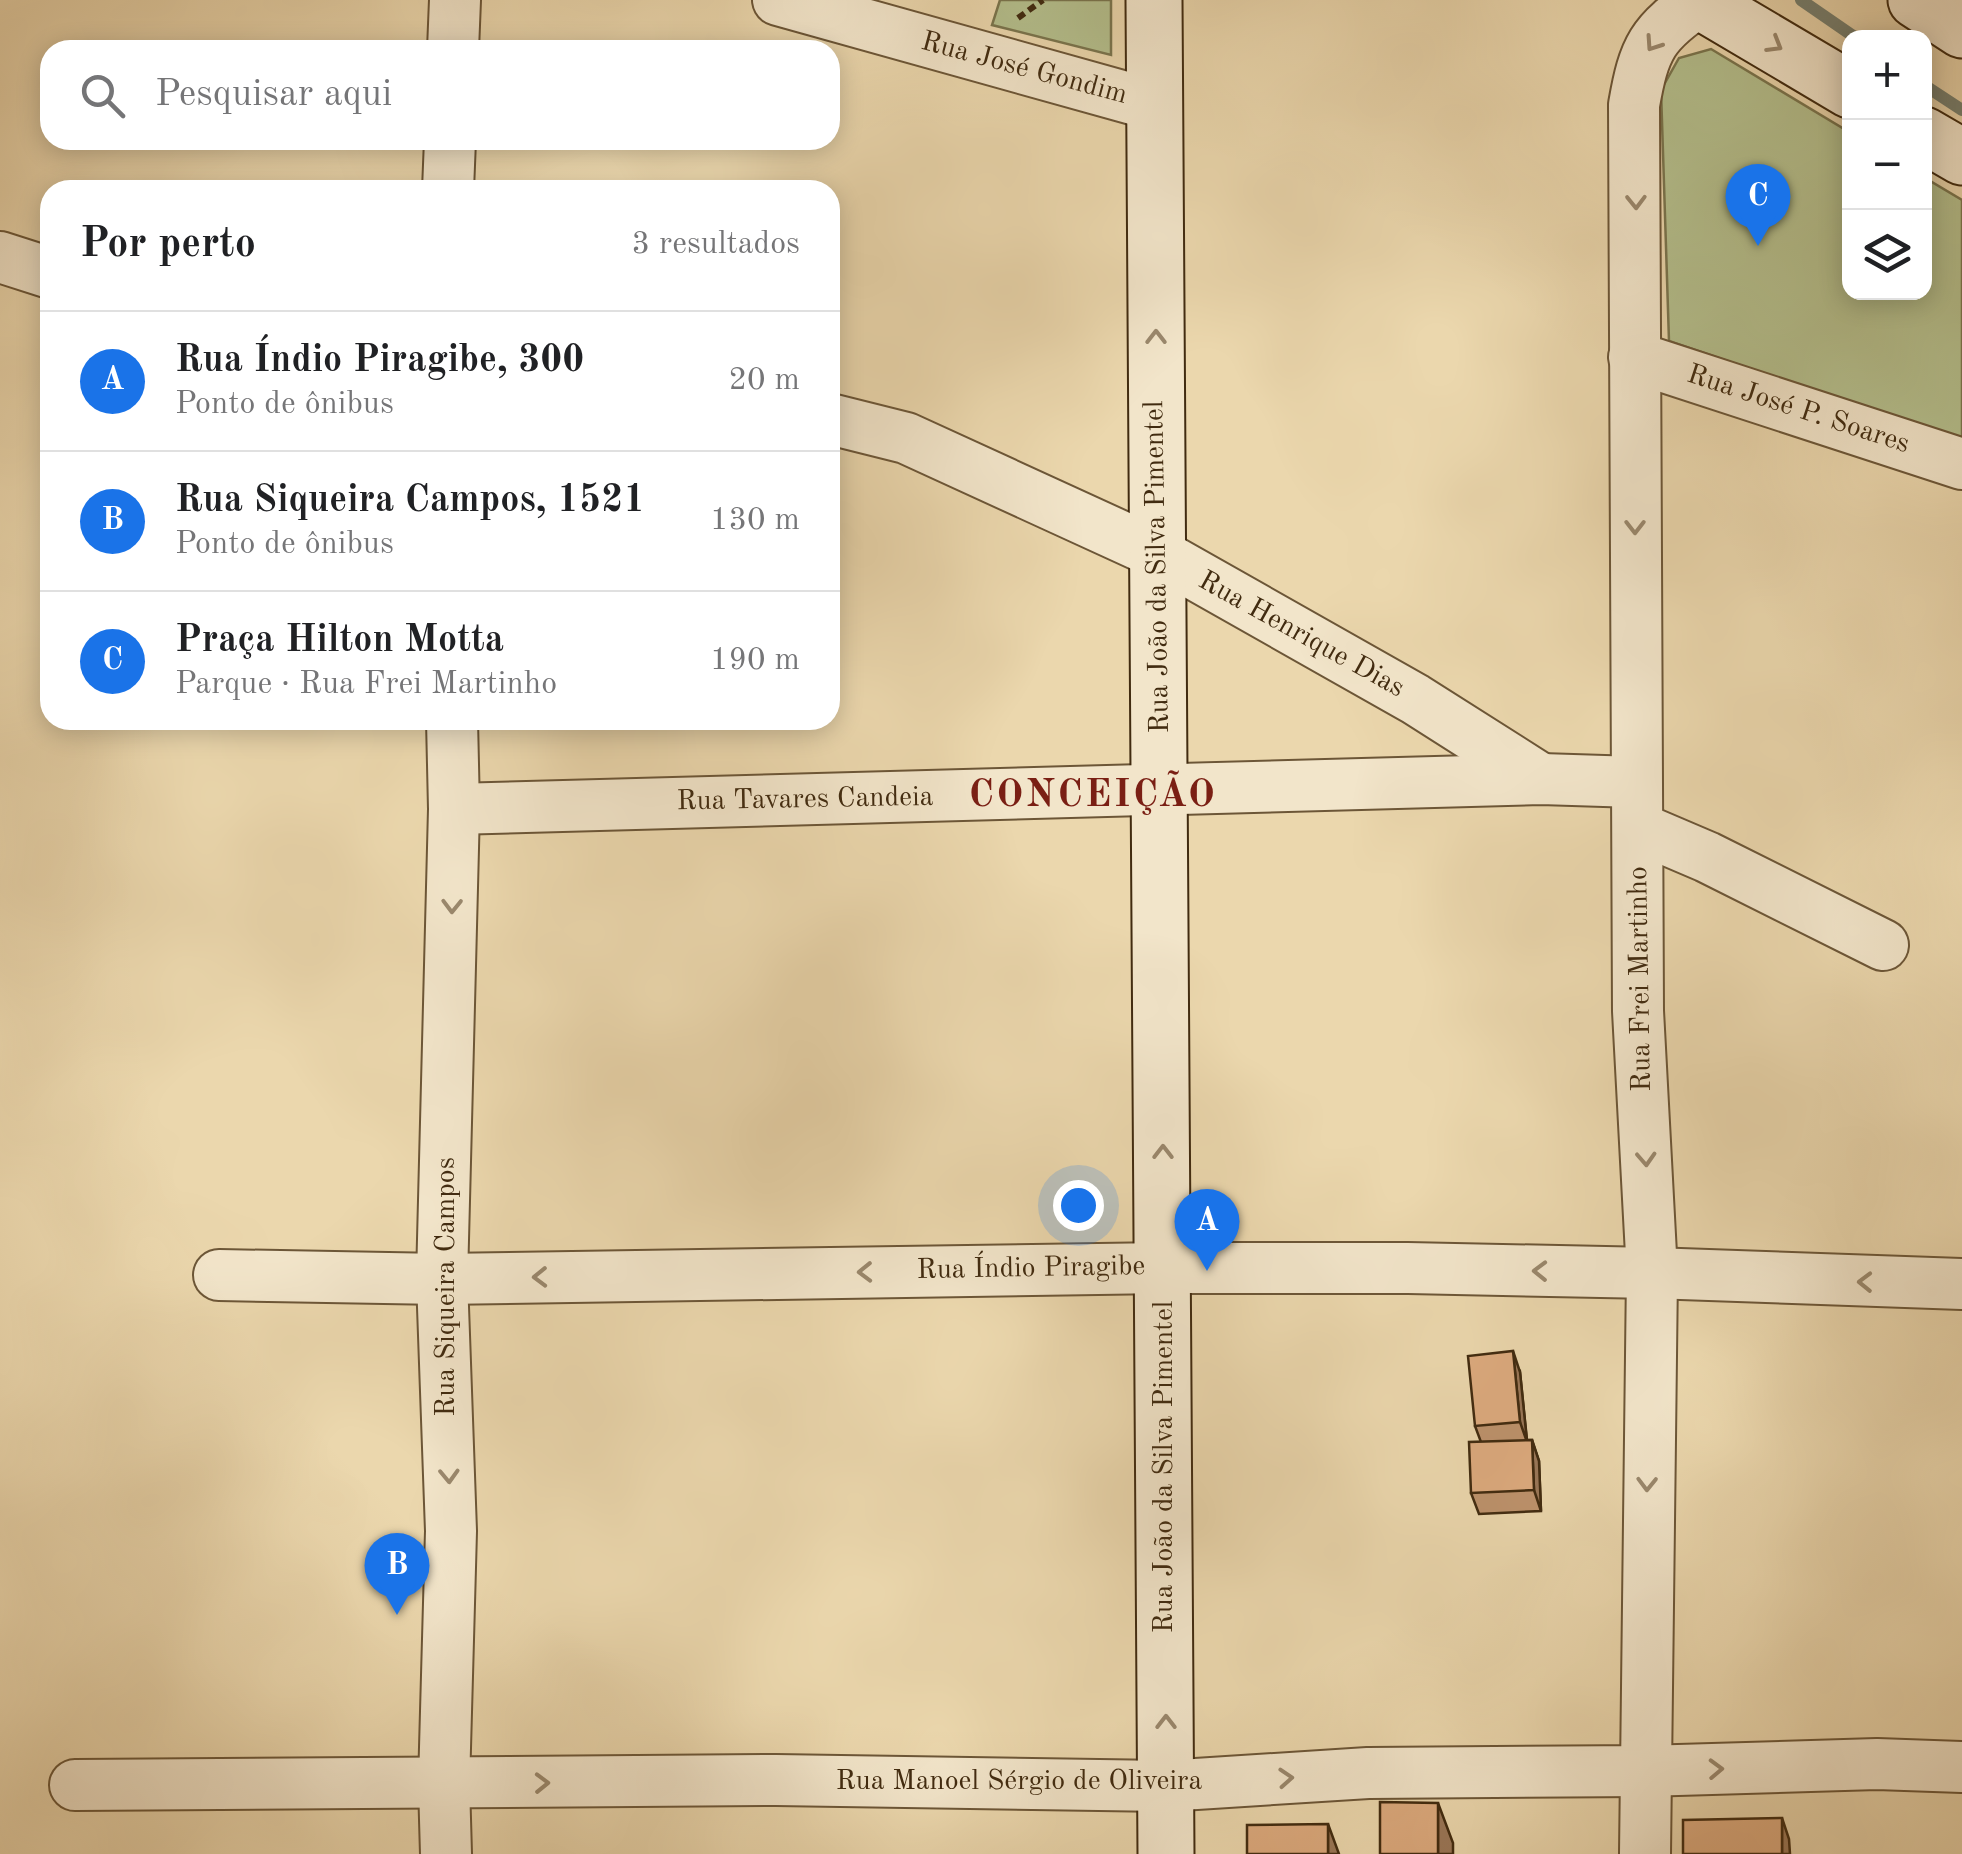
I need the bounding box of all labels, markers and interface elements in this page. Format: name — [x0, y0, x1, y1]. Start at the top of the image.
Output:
street label: Rua José Gondim — [918, 28, 1130, 110]
map controls — [1842, 30, 1932, 300]
button: + — [1842, 30, 1932, 120]
one-way arrow — [1647, 33, 1665, 52]
one-way arrow — [1764, 33, 1782, 52]
search box — [40, 40, 840, 150]
icon: search — [75, 68, 130, 123]
text: Pesquisar aqui — [155, 76, 392, 114]
button: − — [1842, 120, 1932, 210]
pin: C — [1726, 164, 1790, 246]
one-way arrow — [1626, 195, 1647, 211]
button: layers — [1842, 210, 1932, 300]
text: Por perto — [80, 224, 256, 266]
text: 3 resultados — [632, 229, 800, 261]
one-way arrow — [1145, 328, 1166, 344]
text: Rua Índio Piragibe, 300 — [175, 342, 584, 380]
street label: Rua José P. Soares — [1683, 361, 1913, 459]
text: A — [100, 365, 125, 397]
text: 20 m — [729, 365, 800, 397]
text: Ponto de ônibus — [175, 389, 394, 421]
street label: Rua João da Silva Pimentel — [1141, 400, 1175, 734]
text: Rua Siqueira Campos, 1521 — [175, 482, 645, 520]
text: B — [101, 505, 124, 537]
text: 130 m — [710, 505, 800, 537]
one-way arrow — [1624, 520, 1646, 536]
text: Ponto de ônibus — [175, 529, 394, 561]
street label: Rua Henrique Dias — [1193, 567, 1409, 703]
text: Praça Hilton Motta — [175, 622, 504, 660]
text: C — [102, 645, 123, 677]
text: 190 m — [710, 645, 800, 677]
text: Parque · Rua Frei Martinho — [175, 669, 557, 701]
district label: CONCEIÇÃO — [969, 770, 1217, 815]
street label: Rua Tavares Candeia — [676, 784, 934, 816]
street label: Rua Frei Martinho — [1625, 866, 1657, 1092]
one-way arrow — [441, 900, 463, 915]
one-way arrow — [1153, 1143, 1174, 1159]
one-way arrow — [1635, 1151, 1656, 1167]
street label: Rua Siqueira Campos — [433, 1157, 461, 1417]
your location — [1053, 1180, 1104, 1231]
pin: A — [1174, 1188, 1240, 1271]
street label: Rua Índio Piragibe — [916, 1248, 1146, 1285]
one-way arrow — [1531, 1260, 1547, 1281]
one-way arrow — [856, 1261, 872, 1282]
one-way arrow — [531, 1267, 547, 1288]
one-way arrow — [1856, 1271, 1872, 1293]
street label: Rua João da Silva Pimentel — [1151, 1301, 1179, 1633]
one-way arrow — [438, 1469, 459, 1485]
one-way arrow — [1636, 1476, 1658, 1492]
pin: B — [364, 1532, 430, 1615]
one-way arrow — [1155, 1713, 1176, 1729]
one-way arrow — [1709, 1758, 1725, 1779]
street label: Rua Manoel Sérgio de Oliveira — [836, 1768, 1203, 1796]
one-way arrow — [1279, 1768, 1295, 1789]
one-way arrow — [534, 1772, 550, 1794]

